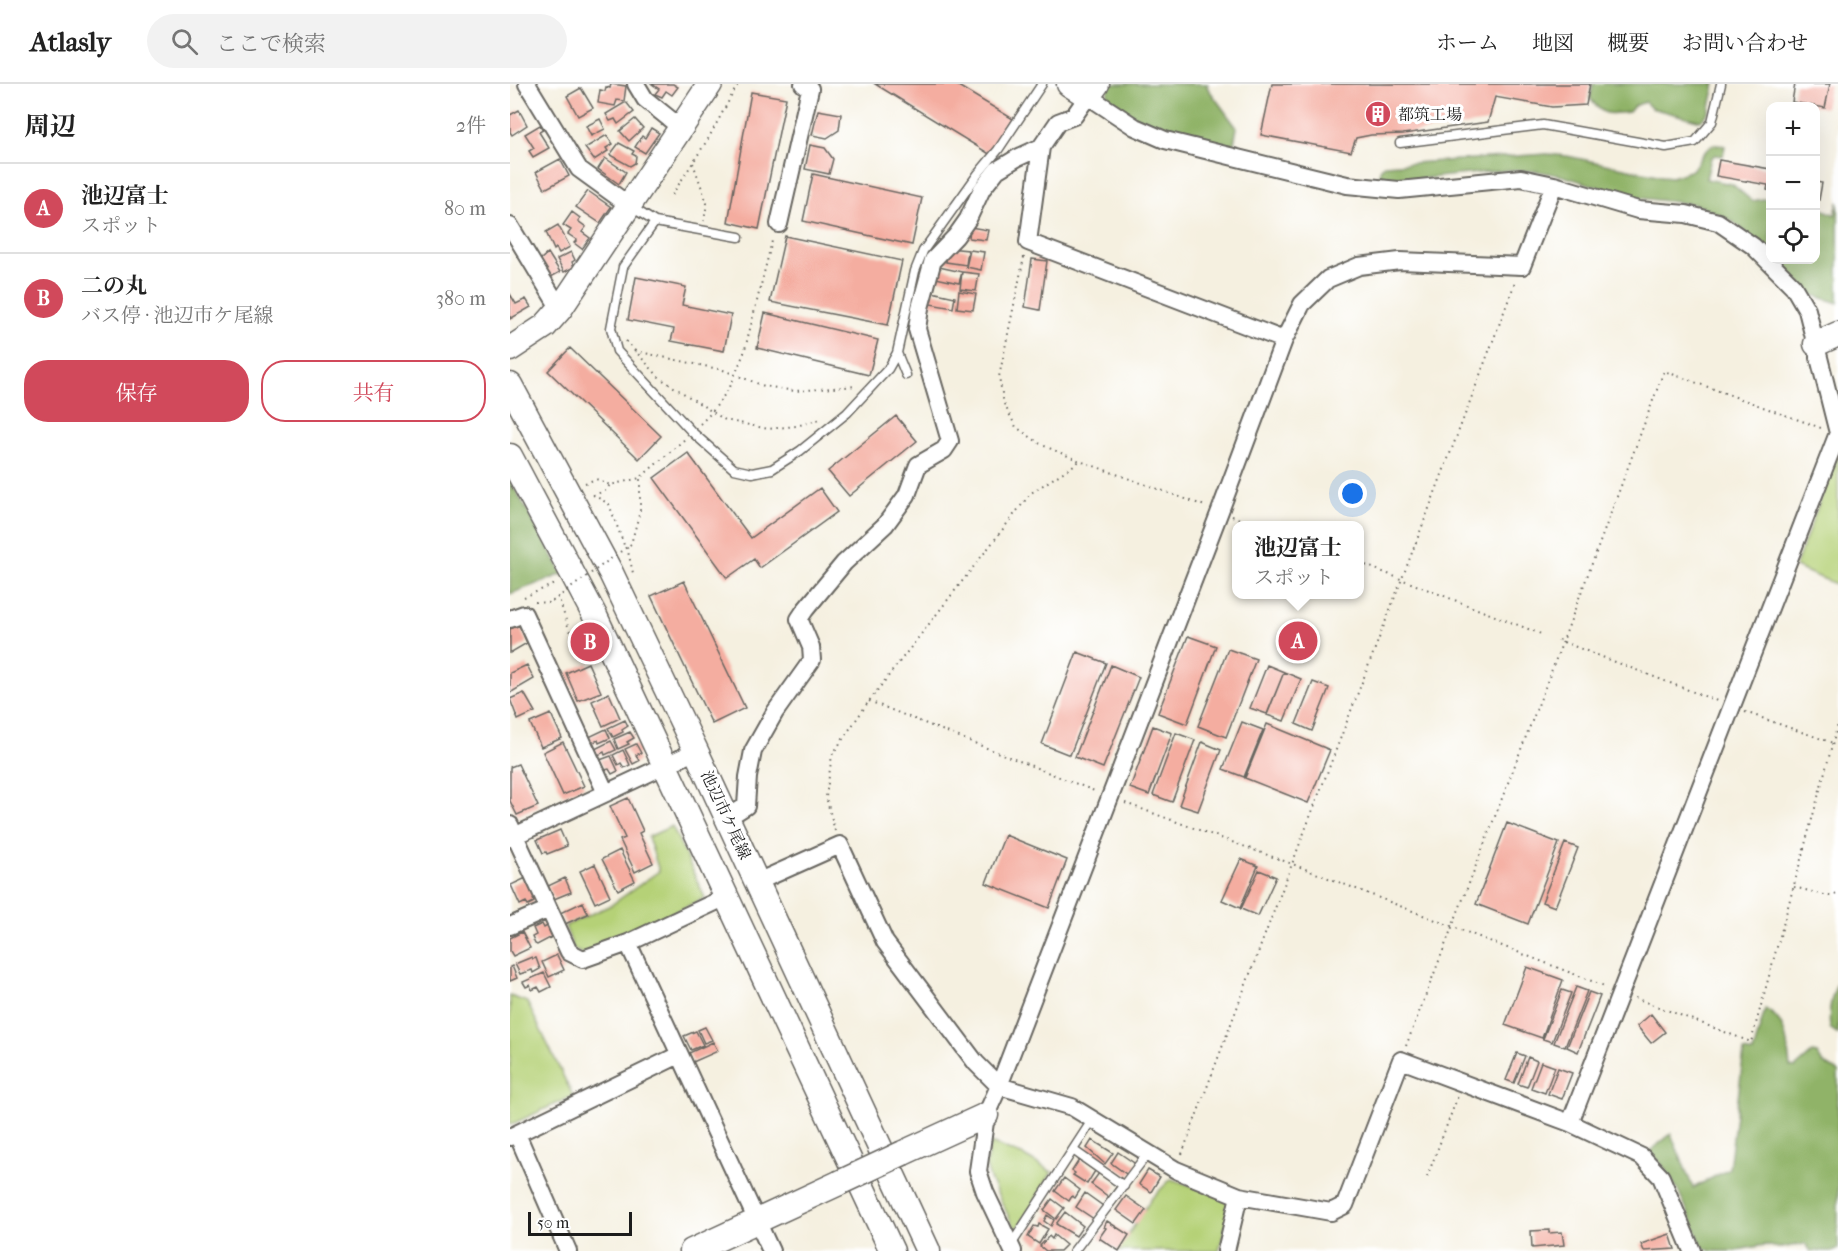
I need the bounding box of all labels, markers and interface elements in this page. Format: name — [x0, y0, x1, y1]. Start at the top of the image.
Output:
search box — [147, 14, 567, 68]
text: Atlasly — [30, 25, 111, 58]
icon: search — [168, 25, 201, 58]
text: ここで検索 — [216, 31, 326, 57]
text: ホーム — [1436, 31, 1499, 55]
text: 地図 — [1532, 31, 1574, 55]
text: 概要 — [1607, 31, 1649, 55]
text: お問い合わせ — [1682, 31, 1808, 55]
building icon: 都筑工場 — [1363, 99, 1393, 129]
map controls — [1766, 102, 1820, 264]
button: + — [1766, 102, 1820, 156]
place label: 都筑工場 — [1398, 105, 1462, 124]
text: 周辺 — [24, 111, 76, 142]
text: 2件 — [456, 114, 486, 137]
button: − — [1766, 156, 1820, 210]
text: 池辺富士 — [81, 183, 169, 209]
text: A — [37, 197, 50, 220]
text: 80 m — [444, 197, 486, 220]
button: locate — [1766, 210, 1820, 264]
text: スポット — [81, 214, 161, 237]
text: 二の丸 — [81, 273, 147, 299]
text: B — [37, 287, 50, 310]
text: 380 m — [436, 287, 486, 310]
text: バス停 · 池辺市ケ尾線 — [81, 304, 274, 327]
button: 保存 — [24, 360, 249, 422]
button: 共有 — [261, 360, 486, 422]
your location — [1338, 479, 1367, 508]
popup — [1232, 521, 1364, 599]
text: 池辺富士 — [1254, 535, 1342, 561]
text: スポット — [1254, 566, 1334, 589]
pin: A — [1278, 618, 1318, 664]
pin: B — [570, 620, 610, 664]
street label: 池辺市ケ尾線 — [697, 767, 755, 863]
scale bar — [528, 1209, 632, 1236]
text: 50 m — [537, 1213, 569, 1232]

